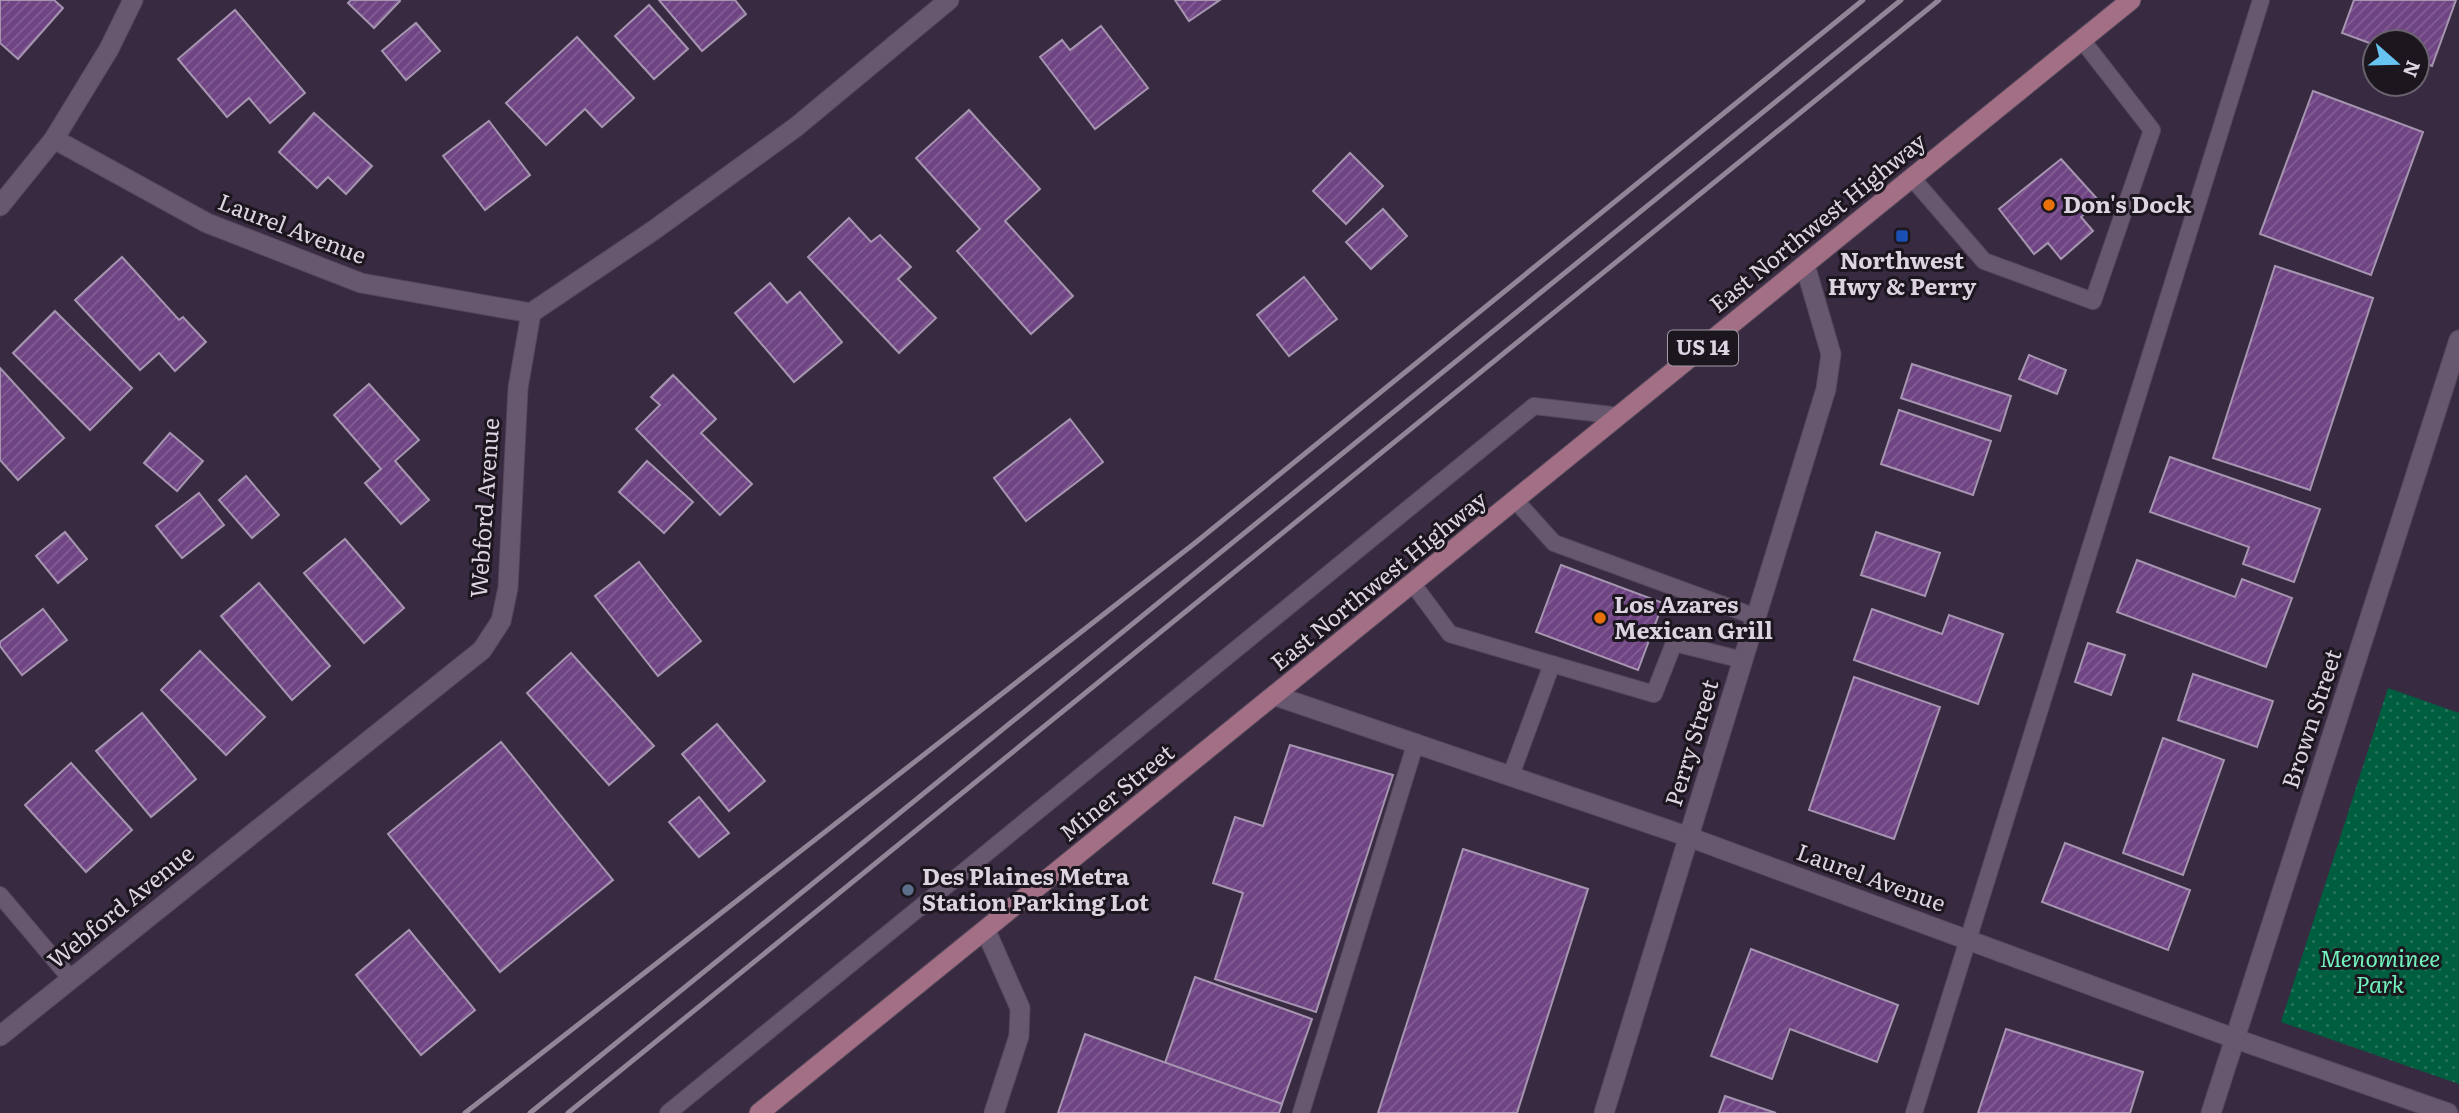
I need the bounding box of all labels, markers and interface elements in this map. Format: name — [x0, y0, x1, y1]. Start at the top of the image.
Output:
north arrow — [2361, 28, 2431, 98]
text: N — [2397, 57, 2429, 81]
street label: East Northwest Highway — [1701, 123, 1933, 320]
street label: Laurel Avenue — [214, 183, 372, 271]
place label: Don's Dock — [2063, 186, 2192, 220]
marker: Don's Dock — [2041, 197, 2057, 213]
marker: Northwest Hwy & Perry — [1894, 228, 1910, 244]
place label: Northwest Hwy & Perry — [1828, 242, 1976, 302]
road number: US 14 — [1668, 330, 1738, 366]
street label: Webford Avenue — [460, 417, 506, 599]
street label: East Northwest Highway — [1262, 481, 1494, 678]
place label: Los Azares Mexican Grill — [1614, 586, 1773, 646]
marker: Los Azares Mexican Grill — [1592, 610, 1608, 626]
street label: Brown Street — [2272, 644, 2349, 792]
street label: Perry Street — [1655, 674, 1726, 810]
street label: Miner Street — [1051, 734, 1181, 848]
street label: Laurel Avenue — [1792, 833, 1951, 919]
street label: Webford Avenue — [39, 835, 201, 975]
place label: Des Plaines Metra Station Parking Lot — [922, 858, 1149, 918]
marker: Des Plaines Metra Station Parking Lot — [900, 882, 916, 898]
park label: Menominee Park — [2320, 940, 2440, 1000]

